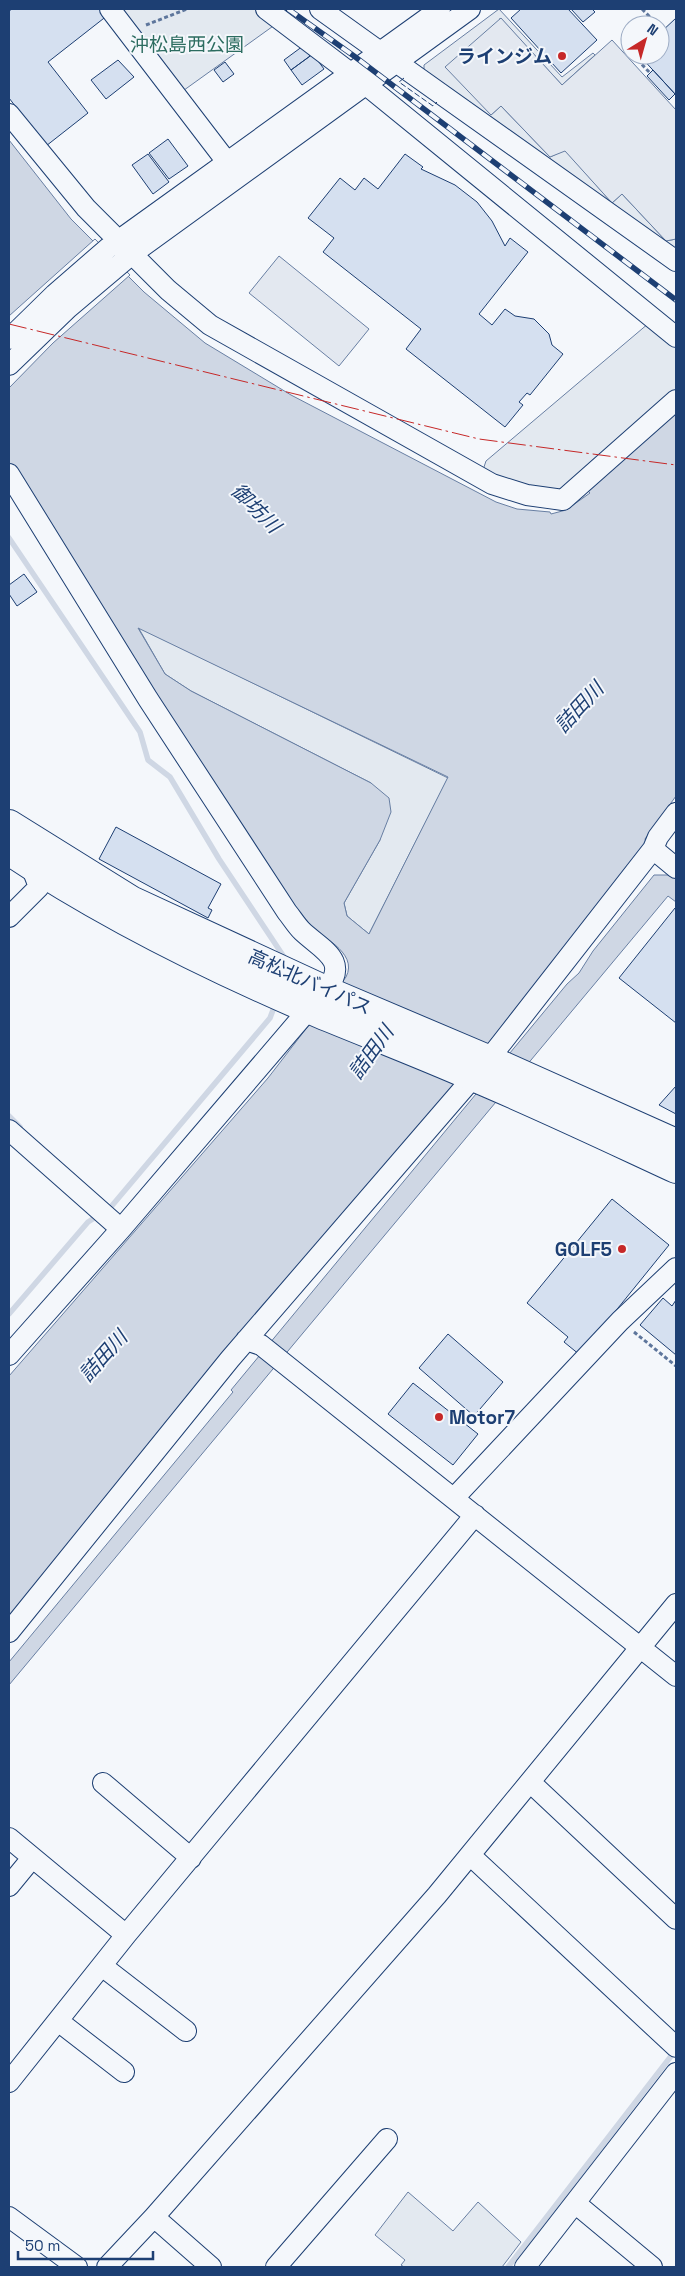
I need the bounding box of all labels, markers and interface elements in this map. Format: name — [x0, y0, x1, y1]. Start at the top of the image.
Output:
north arrow — [620, 15, 670, 65]
text: N — [644, 20, 662, 40]
park label: 沖松島西公園 — [130, 32, 244, 57]
place label: ラインジム — [457, 44, 552, 69]
marker: ラインジム — [556, 50, 568, 62]
water label: 御坊川 — [226, 478, 288, 540]
water label: 詰田川 — [549, 675, 610, 738]
street label: 高松北バイパス — [244, 944, 376, 1020]
water label: 詰田川 — [343, 1018, 400, 1084]
place label: GOLF5 — [555, 1237, 612, 1262]
marker: GOLF5 — [616, 1243, 628, 1255]
water label: 詰田川 — [73, 1324, 134, 1387]
place label: Motor7 — [449, 1405, 516, 1430]
marker: Motor7 — [433, 1411, 445, 1423]
scale bar — [18, 2228, 152, 2260]
text: 50 m — [25, 2236, 60, 2255]

